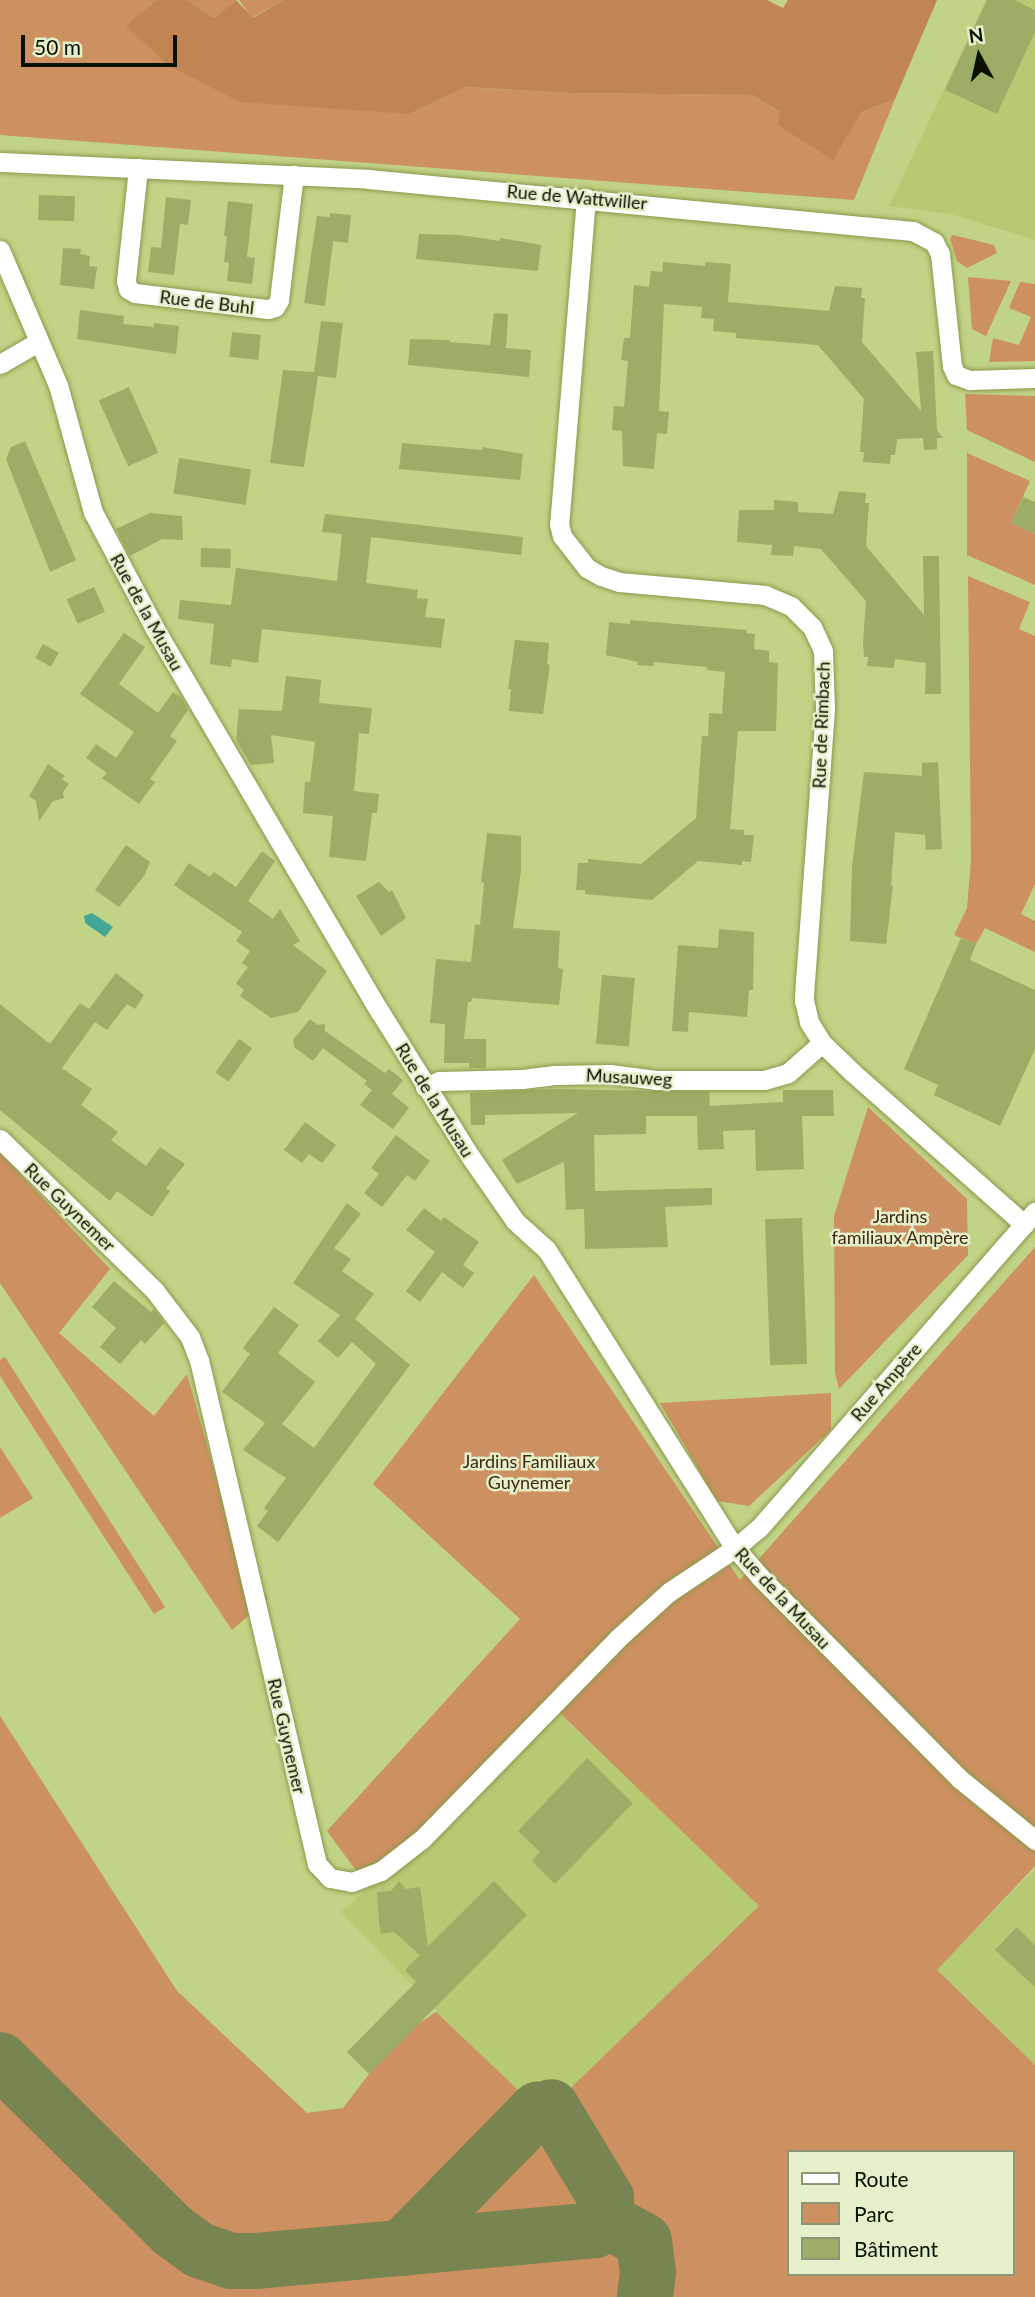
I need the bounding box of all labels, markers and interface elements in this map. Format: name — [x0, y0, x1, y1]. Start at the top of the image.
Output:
scale bar — [24, 21, 180, 65]
north arrow — [944, 21, 1014, 91]
text: N — [967, 22, 985, 47]
text: 50 m — [34, 34, 81, 59]
street label: Rue de Wattwiller — [506, 180, 648, 214]
street label: Rue de Buhl — [159, 285, 255, 319]
street label: Rue de la Musau — [106, 550, 188, 674]
street label: Rue de Rimbach — [808, 661, 834, 789]
street label: Rue de la Musau — [391, 1039, 479, 1161]
street label: Musauweg — [585, 1064, 673, 1090]
street label: Rue Guynemer — [20, 1158, 120, 1256]
park label: Jardins familiaux Ampère — [831, 1206, 969, 1248]
street label: Rue Ampère — [846, 1338, 926, 1426]
park label: Jardins Familiaux Guynemer — [463, 1451, 595, 1494]
street label: Rue de la Musau — [731, 1543, 835, 1653]
street label: Rue Guynemer — [263, 1676, 311, 1796]
legend — [786, 2150, 1014, 2276]
text: Route — [854, 2166, 909, 2191]
text: Parc — [854, 2201, 894, 2226]
text: Bâtiment — [854, 2236, 938, 2261]

